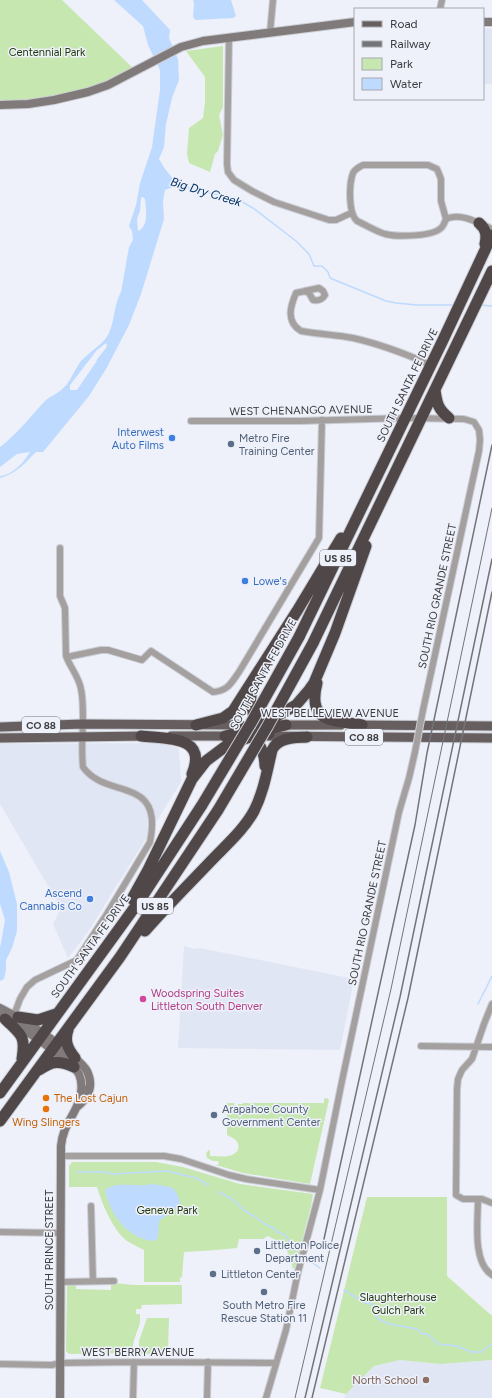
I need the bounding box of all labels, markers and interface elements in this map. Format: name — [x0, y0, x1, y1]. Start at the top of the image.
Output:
legend — [354, 8, 484, 100]
text: Road — [390, 17, 418, 31]
text: Railway — [390, 37, 431, 51]
park label: Centennial Park — [9, 46, 86, 59]
text: Park — [390, 57, 413, 71]
text: Water — [390, 77, 422, 91]
water label: Big Dry Creek — [169, 175, 244, 210]
street label: SOUTH SANTA FE DRIVE — [374, 326, 441, 444]
street label: WEST CHENANGO AVENUE — [229, 403, 373, 418]
place label: Interwest Auto Films — [112, 426, 164, 452]
place label: Metro Fire Training Center — [239, 432, 315, 458]
marker: Interwest Auto Films — [167, 433, 177, 443]
marker: Metro Fire Training Center — [226, 439, 236, 449]
street label: SOUTH RIO GRANDE STREET — [416, 522, 459, 670]
road number: US 85 — [320, 550, 356, 566]
place label: Lowe's — [253, 575, 287, 588]
marker: Lowe's — [240, 576, 250, 586]
street label: SOUTH SANTA FE DRIVE — [227, 616, 299, 732]
street label: WEST BELLEVIEW AVENUE — [261, 707, 399, 720]
road number: CO 88 — [22, 717, 60, 733]
road number: CO 88 — [345, 729, 383, 745]
street label: SOUTH RIO GRANDE STREET — [346, 839, 389, 987]
place label: Ascend Cannabis Co — [19, 887, 82, 913]
street label: SOUTH SANTA FE DRIVE — [48, 892, 132, 1001]
marker: Ascend Cannabis Co — [85, 894, 95, 904]
road number: US 85 — [137, 898, 173, 914]
place label: Woodspring Suites Littleton South Denver — [151, 987, 263, 1013]
marker: Woodspring Suites Littleton South Denver — [138, 994, 148, 1004]
place label: The Lost Cajun — [54, 1092, 128, 1105]
marker: The Lost Cajun — [41, 1093, 51, 1103]
place label: Arapahoe County Government Center — [222, 1103, 321, 1129]
marker: Wing Slingers — [41, 1104, 51, 1114]
marker: Arapahoe County Government Center — [209, 1110, 219, 1120]
place label: Wing Slingers — [12, 1116, 80, 1129]
street label: SOUTH PRINCE STREET — [43, 1190, 56, 1310]
park label: Geneva Park — [136, 1204, 198, 1217]
place label: Littleton Police Department — [265, 1239, 339, 1265]
marker: Littleton Police Department — [252, 1246, 262, 1256]
place label: Littleton Center — [221, 1268, 300, 1281]
marker: Littleton Center — [208, 1269, 218, 1279]
marker: South Metro Fire Rescue Station 11 — [259, 1287, 269, 1297]
park label: Slaughterhouse Gulch Park — [359, 1291, 437, 1317]
place label: South Metro Fire Rescue Station 11 — [221, 1299, 307, 1325]
street label: WEST BERRY AVENUE — [82, 1346, 194, 1359]
place label: North School — [352, 1374, 418, 1387]
marker: North School — [421, 1375, 431, 1385]

